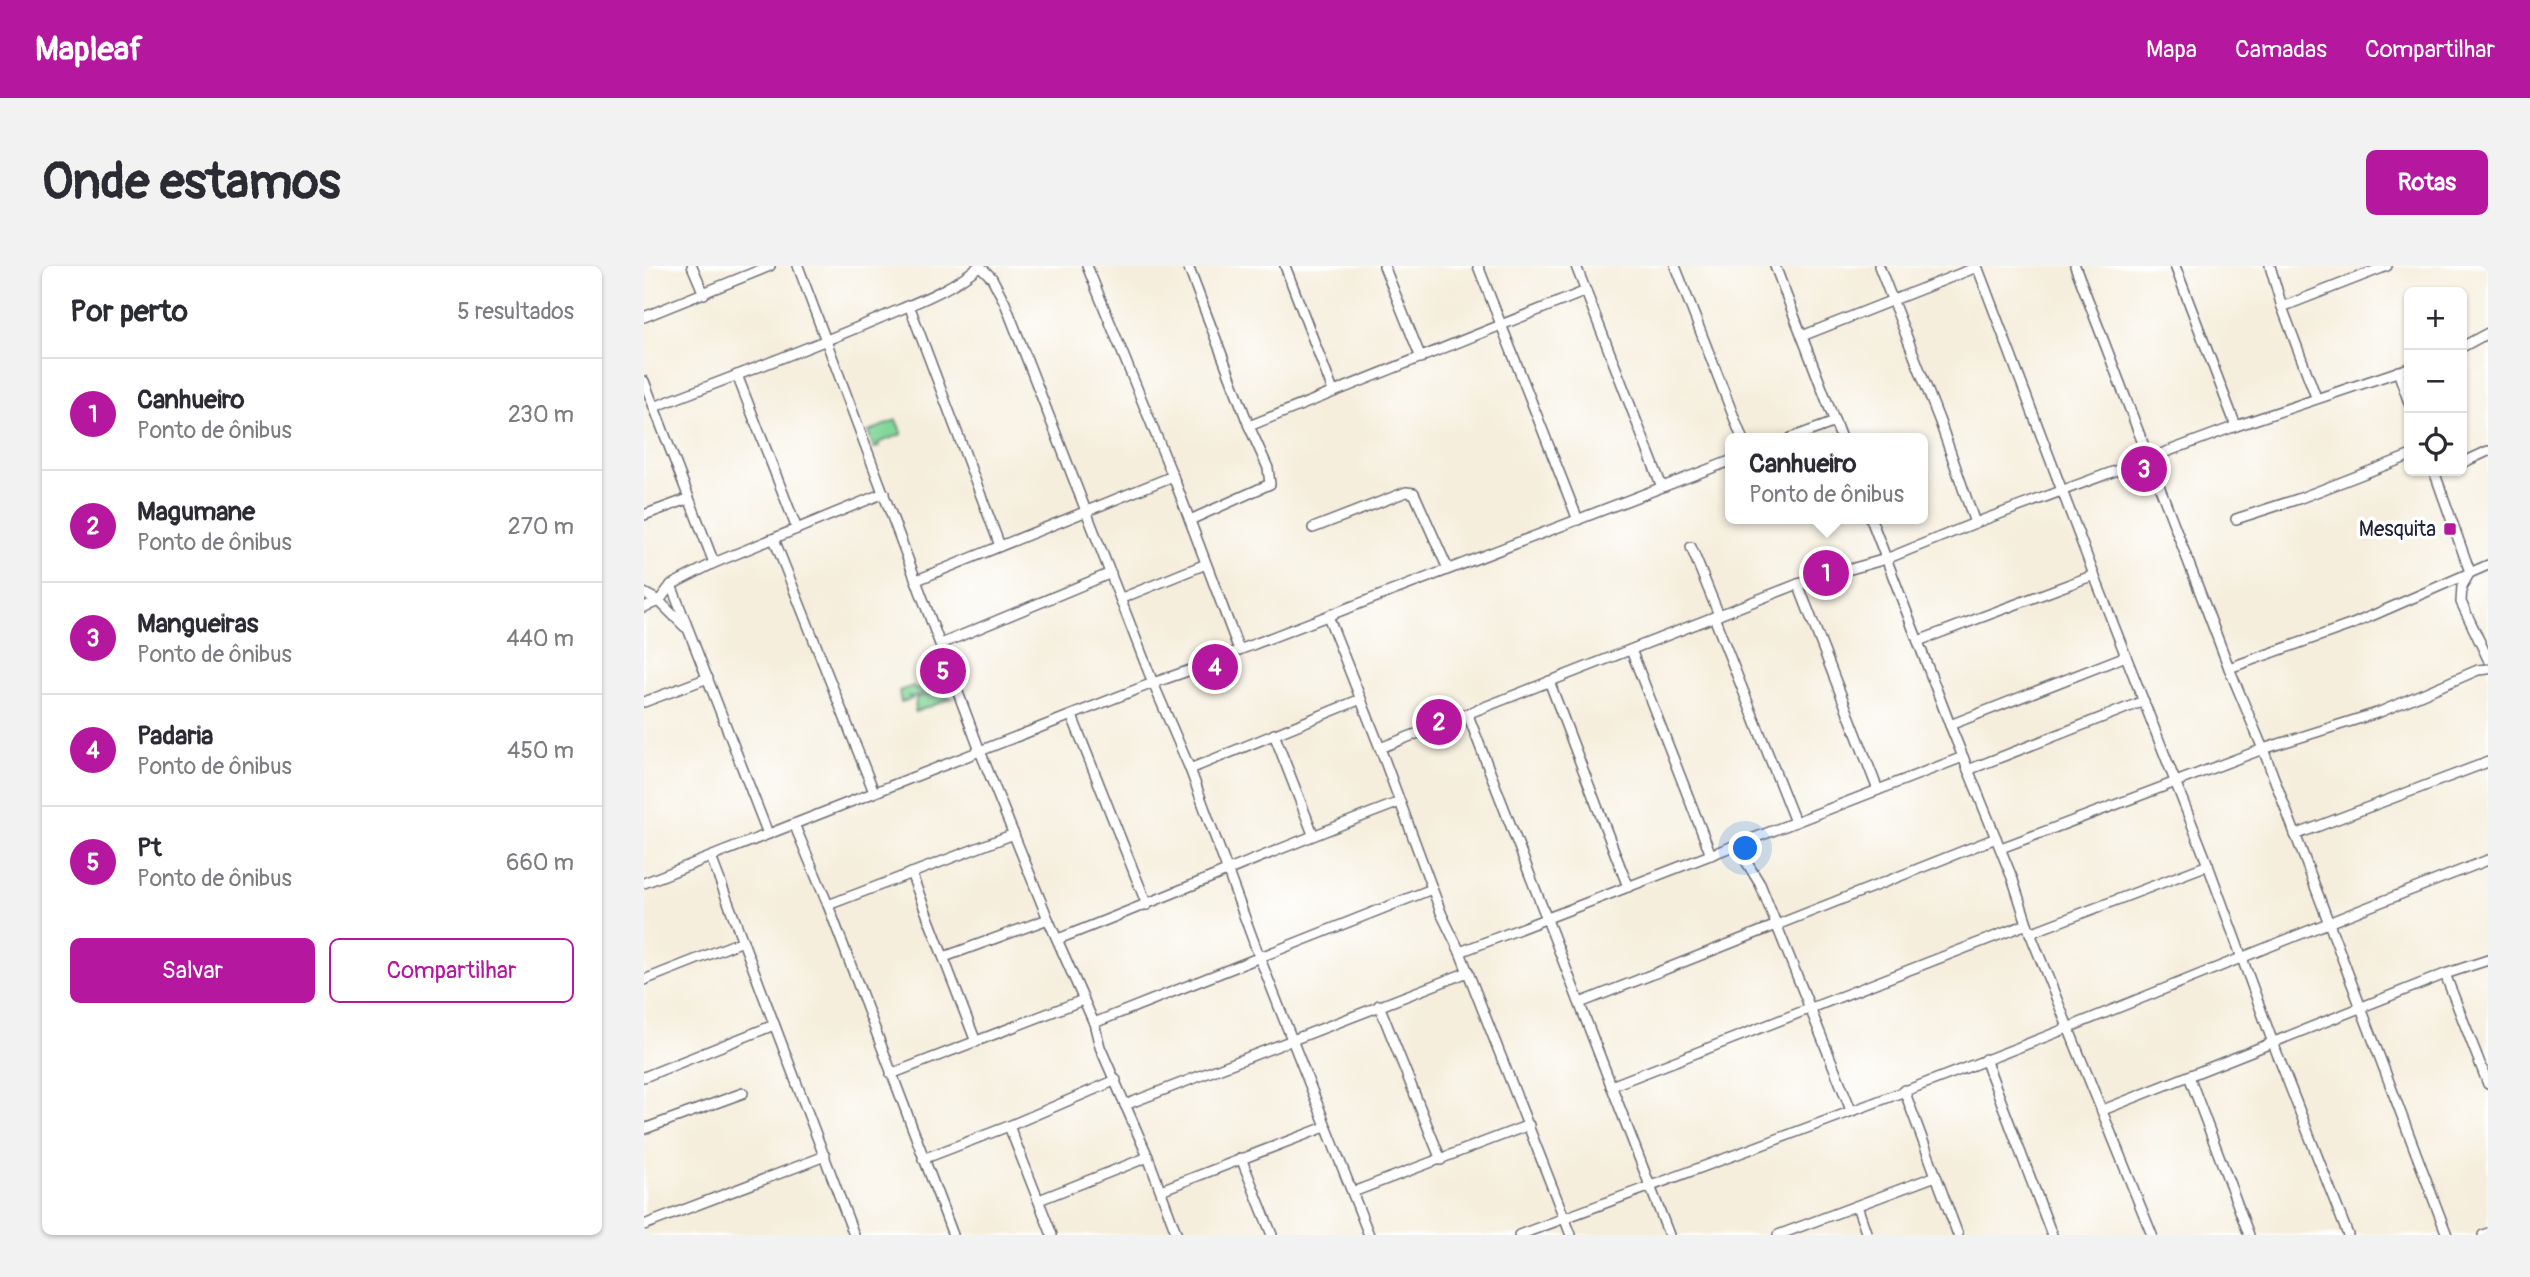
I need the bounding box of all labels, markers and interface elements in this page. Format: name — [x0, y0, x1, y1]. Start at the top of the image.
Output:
text: Mapleaf — [35, 29, 143, 70]
text: Mapa — [2146, 35, 2197, 64]
text: Camadas — [2235, 35, 2327, 64]
text: Compartilhar — [2365, 35, 2495, 64]
button: Rotas — [2366, 150, 2488, 215]
text: Onde estamos — [42, 152, 340, 213]
map controls — [2404, 287, 2467, 476]
button: + — [2404, 287, 2467, 350]
text: Por perto — [70, 293, 188, 330]
text: 5 resultados — [457, 297, 574, 326]
button: − — [2404, 350, 2467, 413]
text: Canhueiro — [137, 384, 245, 416]
text: 1 — [89, 400, 98, 429]
text: 230 m — [508, 400, 574, 429]
button: locate — [2404, 413, 2467, 476]
text: Ponto de ônibus — [137, 416, 292, 445]
popup — [1725, 433, 1928, 524]
pin: 3 — [2121, 443, 2167, 495]
text: Canhueiro — [1749, 448, 1857, 480]
text: Ponto de ônibus — [1749, 480, 1904, 509]
text: Magumane — [137, 496, 255, 528]
text: 2 — [87, 512, 99, 541]
text: 270 m — [508, 512, 574, 541]
place label: Mesquita — [2359, 516, 2436, 543]
marker: Mesquita — [2442, 521, 2458, 537]
text: Ponto de ônibus — [137, 528, 292, 557]
pin: 1 — [1803, 547, 1849, 599]
text: Mangueiras — [137, 608, 258, 640]
text: 3 — [87, 624, 99, 653]
text: 440 m — [506, 624, 574, 653]
text: Ponto de ônibus — [137, 640, 292, 669]
pin: 4 — [1192, 641, 1238, 693]
pin: 5 — [920, 645, 966, 697]
pin: 2 — [1416, 696, 1462, 748]
text: Padaria — [137, 720, 213, 752]
text: 4 — [86, 736, 100, 765]
text: 450 m — [507, 736, 574, 765]
text: Ponto de ônibus — [137, 752, 292, 781]
your location — [1728, 831, 1762, 865]
text: Pt — [137, 832, 162, 864]
text: 5 — [87, 848, 99, 877]
text: 660 m — [506, 848, 574, 877]
text: Ponto de ônibus — [137, 864, 292, 893]
button: Salvar — [70, 938, 315, 1003]
button: Compartilhar — [329, 938, 574, 1003]

